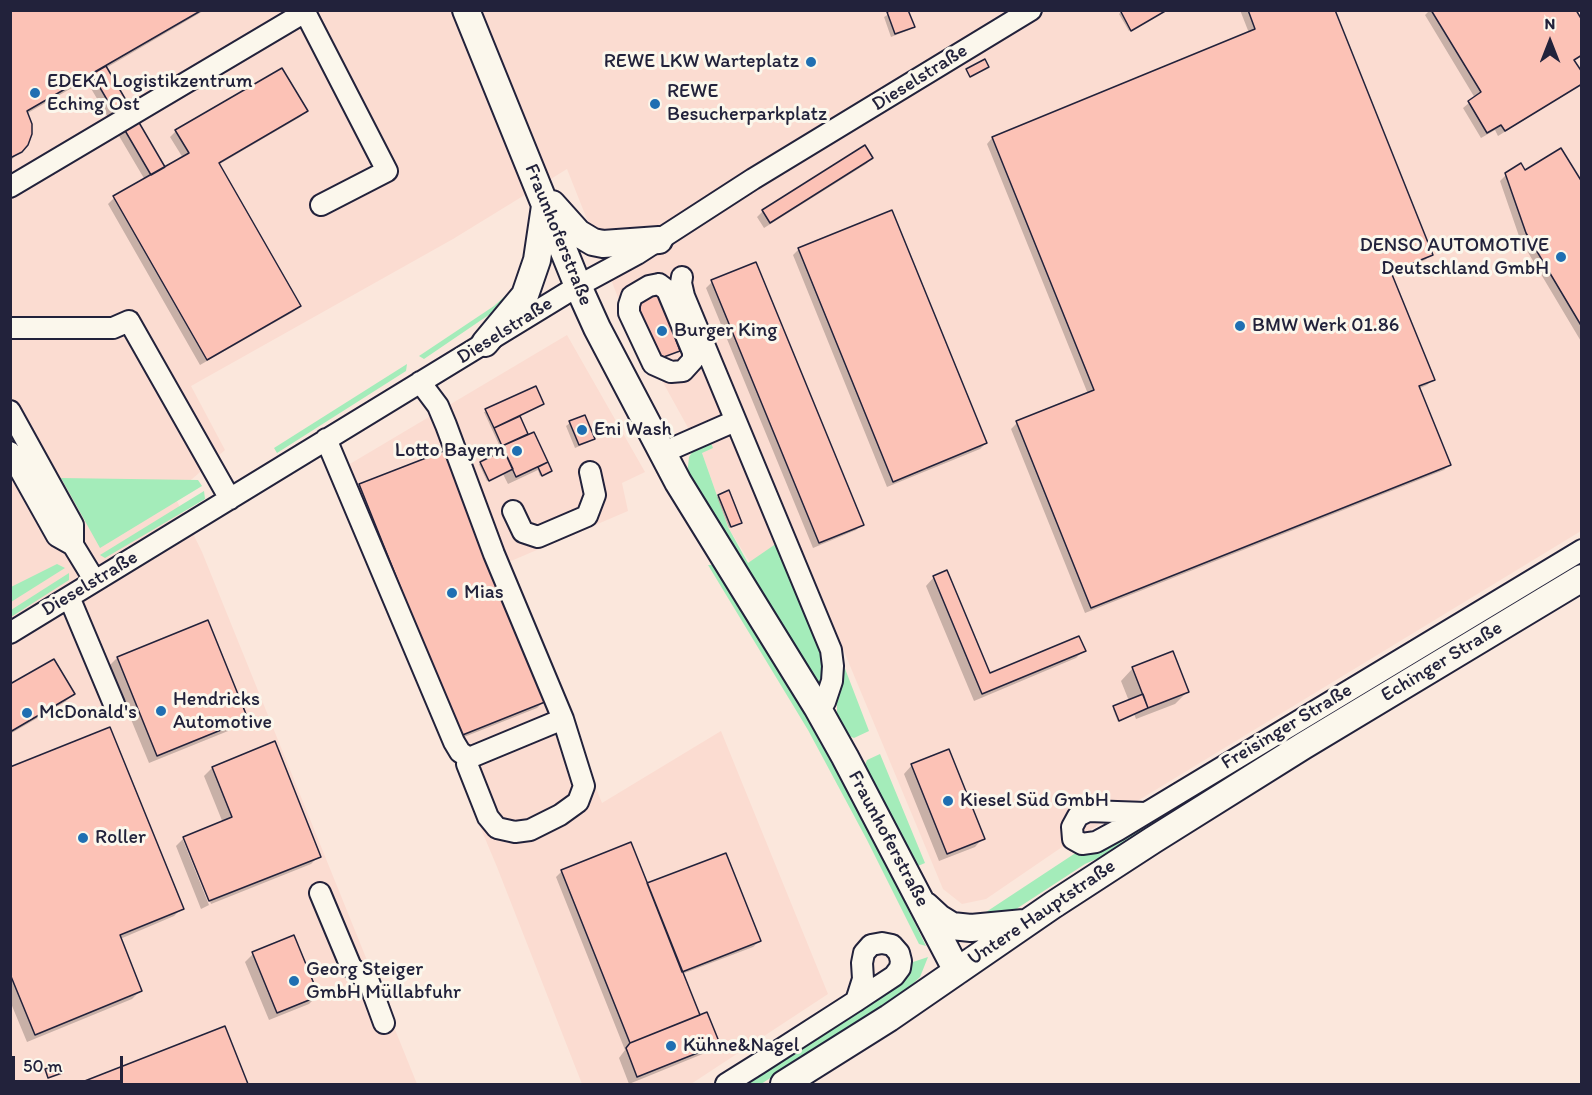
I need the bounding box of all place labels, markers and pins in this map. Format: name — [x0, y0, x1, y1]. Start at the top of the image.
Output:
place label: REWE LKW Warteplatz — [604, 50, 799, 74]
marker: REWE LKW Warteplatz — [804, 55, 818, 69]
place label: EDEKA Logistikzentrum Eching Ost — [47, 70, 253, 117]
place label: REWE Besucherparkplatz — [667, 80, 827, 127]
marker: EDEKA Logistikzentrum Eching Ost — [28, 86, 42, 100]
marker: REWE Besucherparkplatz — [648, 97, 662, 111]
place label: DENSO AUTOMOTIVE Deutschland GmbH — [1359, 234, 1549, 281]
marker: DENSO AUTOMOTIVE Deutschland GmbH — [1554, 250, 1568, 264]
place label: BMW Werk 01.86 — [1252, 314, 1399, 338]
place label: Burger King — [674, 319, 777, 343]
marker: BMW Werk 01.86 — [1233, 319, 1247, 333]
marker: Burger King — [655, 324, 669, 338]
place label: Eni Wash — [594, 418, 672, 442]
marker: Eni Wash — [575, 423, 589, 437]
place label: Lotto Bayern — [395, 439, 505, 463]
marker: Lotto Bayern — [510, 444, 524, 458]
place label: Mias — [464, 581, 504, 605]
marker: Mias — [445, 586, 459, 600]
place label: Hendricks Automotive — [173, 688, 272, 735]
place label: McDonald's — [39, 701, 137, 725]
marker: Hendricks Automotive — [154, 704, 168, 718]
marker: McDonald's — [20, 706, 34, 720]
place label: Kiesel Süd GmbH — [960, 789, 1109, 813]
marker: Kiesel Süd GmbH — [941, 794, 955, 808]
place label: Roller — [95, 826, 146, 850]
marker: Roller — [76, 831, 90, 845]
place label: Georg Steiger GmbH Müllabfuhr — [306, 958, 461, 1005]
marker: Georg Steiger GmbH Müllabfuhr — [287, 974, 301, 988]
place label: Kühne&Nagel — [683, 1034, 799, 1058]
marker: Kühne&Nagel — [664, 1039, 678, 1053]

